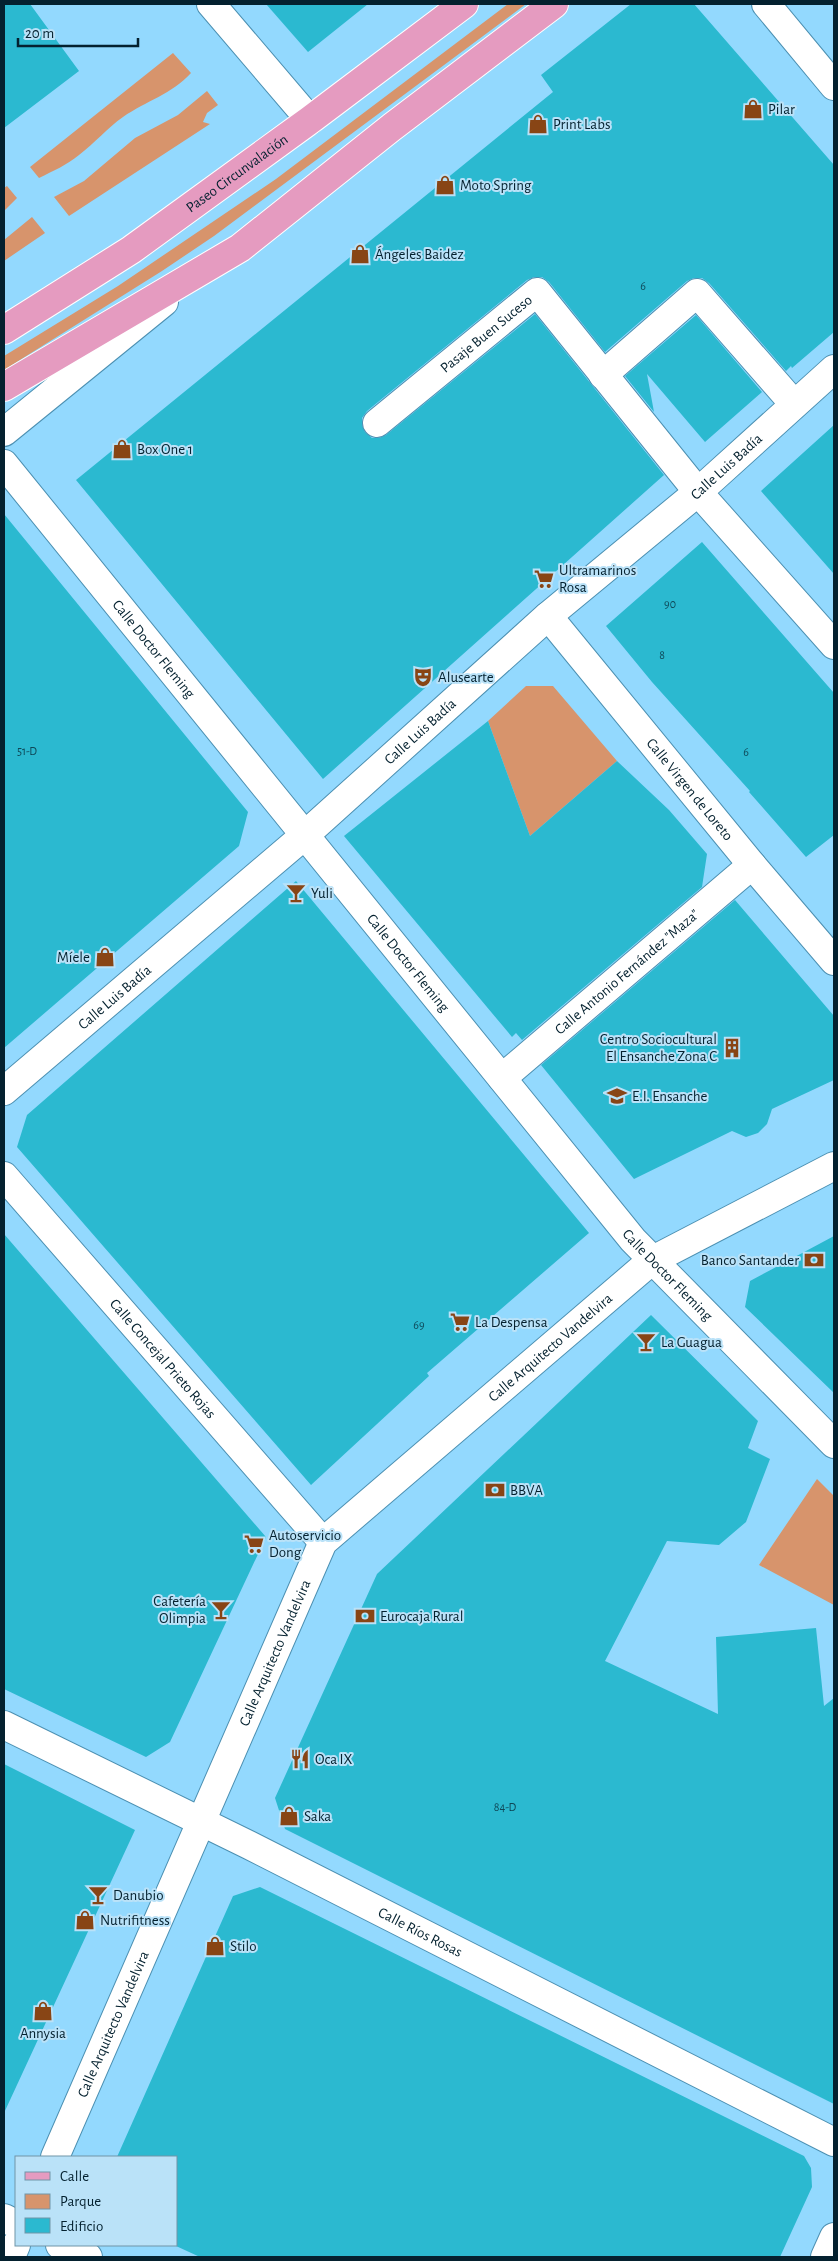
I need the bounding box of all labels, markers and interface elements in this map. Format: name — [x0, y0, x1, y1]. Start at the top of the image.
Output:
scale bar — [18, 15, 138, 47]
text: 20 m — [25, 26, 54, 41]
shop icon: Pilar — [742, 98, 764, 120]
place label: Pilar — [768, 102, 795, 117]
shop icon: Print Labs — [527, 113, 549, 135]
place label: Print Labs — [553, 117, 611, 132]
street label: Paseo Circunvalación — [184, 132, 291, 215]
shop icon: Moto Spring — [434, 174, 456, 196]
place label: Moto Spring — [460, 178, 532, 193]
shop icon: Ángeles Baidez — [349, 243, 371, 265]
place label: Ángeles Baidez — [375, 245, 464, 262]
house number: 6 — [640, 280, 646, 292]
street label: Pasaje Buen Suceso — [438, 292, 535, 376]
street label: Calle Luis Badía — [688, 431, 765, 503]
shop icon: Box One 1 — [111, 438, 133, 460]
place label: Box One 1 — [137, 442, 193, 457]
place label: Ultramarinos Rosa — [559, 563, 636, 595]
supermarket icon: Ultramarinos Rosa — [533, 568, 555, 590]
street label: Calle Doctor Fleming — [109, 597, 198, 702]
house number: 90 — [664, 598, 676, 610]
house number: 8 — [659, 649, 665, 661]
theatre icon: Alusearte — [412, 666, 434, 688]
place label: Alusearte — [438, 670, 494, 685]
street label: Calle Luis Badía — [382, 696, 459, 768]
street label: Calle Virgen de Loreto — [643, 736, 736, 844]
house number: 51-D — [17, 745, 37, 757]
house number: 6 — [743, 746, 749, 758]
bar icon: Yuli — [285, 882, 307, 904]
place label: Yuli — [311, 886, 333, 901]
street label: Calle Antonio Fernández "Maza" — [552, 907, 702, 1037]
street label: Calle Doctor Fleming — [364, 911, 452, 1015]
shop icon: Míele — [94, 946, 116, 968]
place label: Míele — [57, 950, 90, 965]
street label: Calle Luis Badía — [75, 962, 154, 1032]
place label: Centro Sociocultural El Ensanche Zona C — [600, 1032, 717, 1064]
building icon: Centro Sociocultural El Ensanche Zona C — [721, 1037, 743, 1059]
school or university icon: E.I. Ensanche — [606, 1085, 628, 1107]
place label: E.I. Ensanche — [632, 1089, 708, 1104]
street label: Calle Doctor Fleming — [619, 1227, 716, 1324]
bank icon: Banco Santander — [803, 1249, 825, 1271]
place label: Banco Santander — [701, 1253, 799, 1268]
street label: Calle Arquitecto Vandelvira — [486, 1291, 615, 1405]
street label: Calle Concejal Prieto Rojas — [107, 1296, 219, 1421]
supermarket icon: La Despensa — [449, 1311, 471, 1333]
place label: La Despensa — [475, 1315, 548, 1330]
house number: 69 — [413, 1319, 425, 1331]
bar icon: La Guagua — [635, 1331, 657, 1353]
place label: La Guagua — [661, 1335, 722, 1350]
bank icon: BBVA — [484, 1479, 506, 1501]
place label: BBVA — [510, 1483, 543, 1498]
place label: Autoservicio Dong — [269, 1528, 341, 1560]
supermarket icon: Autoservicio Dong — [243, 1533, 265, 1555]
street label: Calle Arquitecto Vandelvira — [237, 1578, 314, 1728]
place label: Cafetería Olimpia — [153, 1594, 206, 1626]
bar icon: Cafetería Olimpia — [210, 1599, 232, 1621]
bank icon: Eurocaja Rural — [354, 1605, 376, 1627]
place label: Eurocaja Rural — [380, 1609, 463, 1624]
restaurant icon: Oca IX — [289, 1748, 311, 1770]
place label: Oca IX — [315, 1752, 353, 1767]
house number: 84-D — [494, 1801, 517, 1813]
shop icon: Saka — [278, 1805, 300, 1827]
place label: Saka — [304, 1809, 331, 1824]
bar icon: Danubio — [87, 1884, 109, 1906]
place label: Danubio — [113, 1888, 164, 1903]
street label: Calle Ríos Rosas — [376, 1905, 465, 1960]
shop icon: Nutrifitness — [74, 1909, 96, 1931]
place label: Nutrifitness — [100, 1913, 170, 1928]
shop icon: Stilo — [204, 1935, 226, 1957]
place label: Stilo — [230, 1939, 257, 1954]
street label: Calle Arquitecto Vandelvira — [75, 1949, 152, 2100]
shop icon: Annysia — [32, 2000, 54, 2022]
place label: Annysia — [20, 2026, 66, 2041]
legend — [15, 2156, 178, 2246]
text: Calle — [60, 2169, 89, 2184]
text: Parque — [60, 2194, 101, 2209]
text: Edificio — [60, 2219, 103, 2234]

